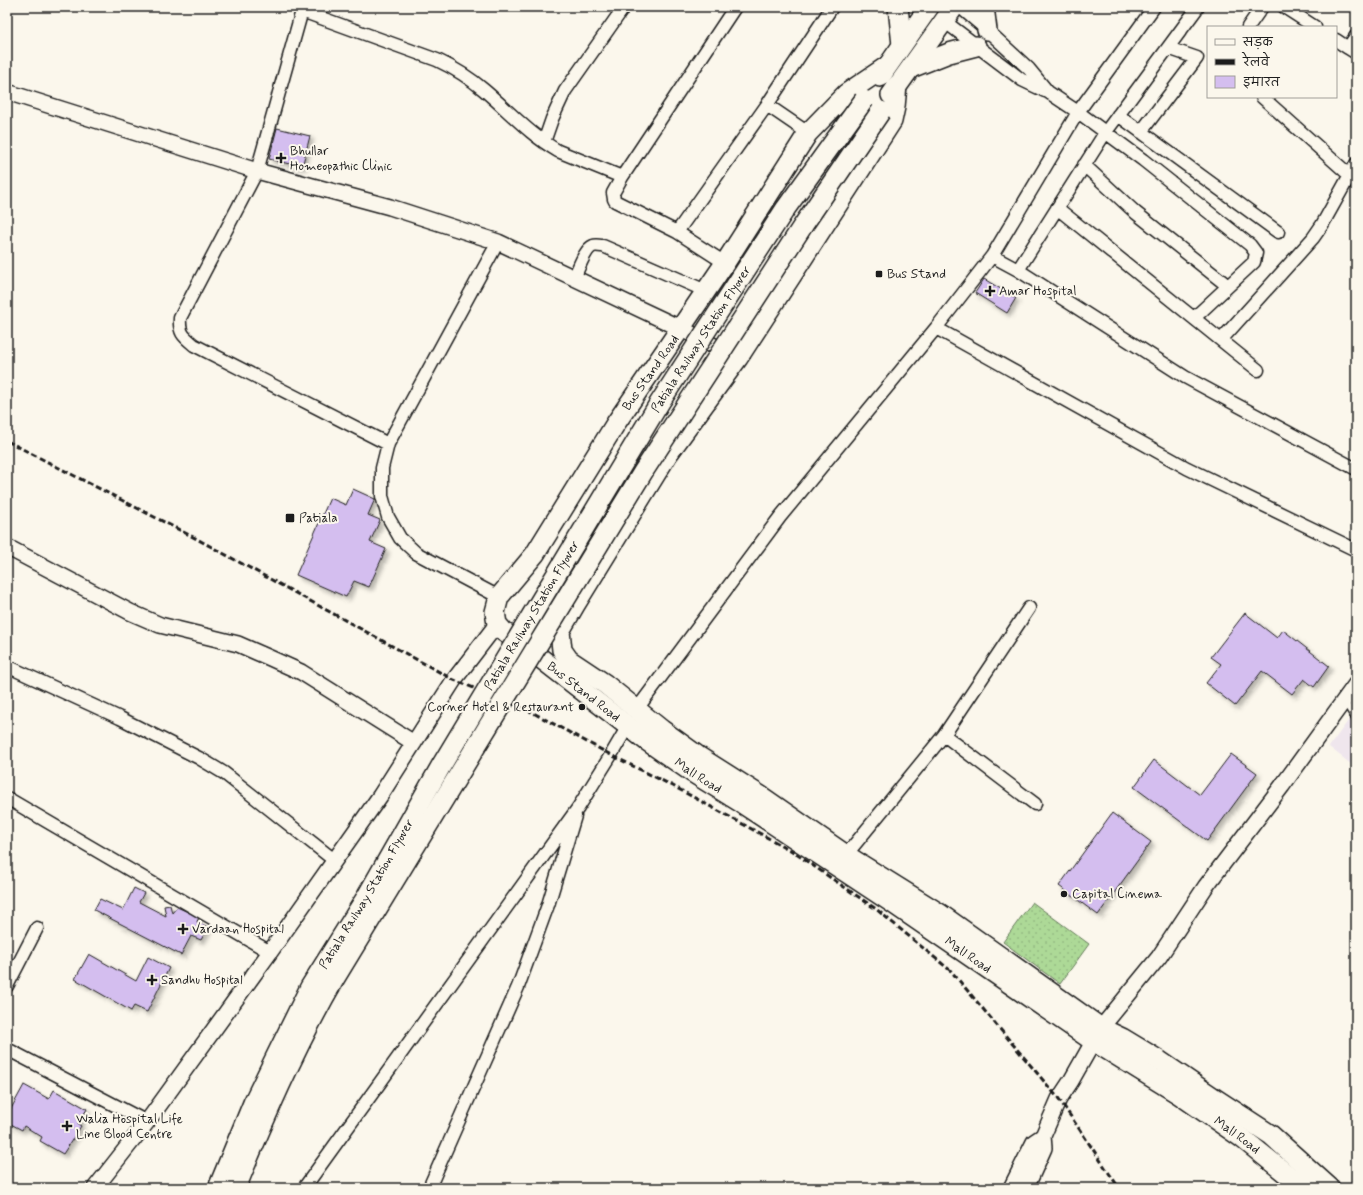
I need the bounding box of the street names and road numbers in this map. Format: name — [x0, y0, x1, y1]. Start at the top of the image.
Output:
street label: Patiala Railway Station Flyover — [647, 262, 755, 416]
street label: Bus Stand Road — [619, 332, 683, 414]
street label: Patiala Railway Station Flyover — [480, 537, 583, 693]
street label: Bus Stand Road — [543, 658, 624, 726]
street label: Mall Road — [671, 754, 725, 797]
street label: Patiala Railway Station Flyover — [315, 815, 418, 972]
street label: Mall Road — [941, 933, 995, 977]
street label: Mall Road — [1211, 1113, 1264, 1158]

